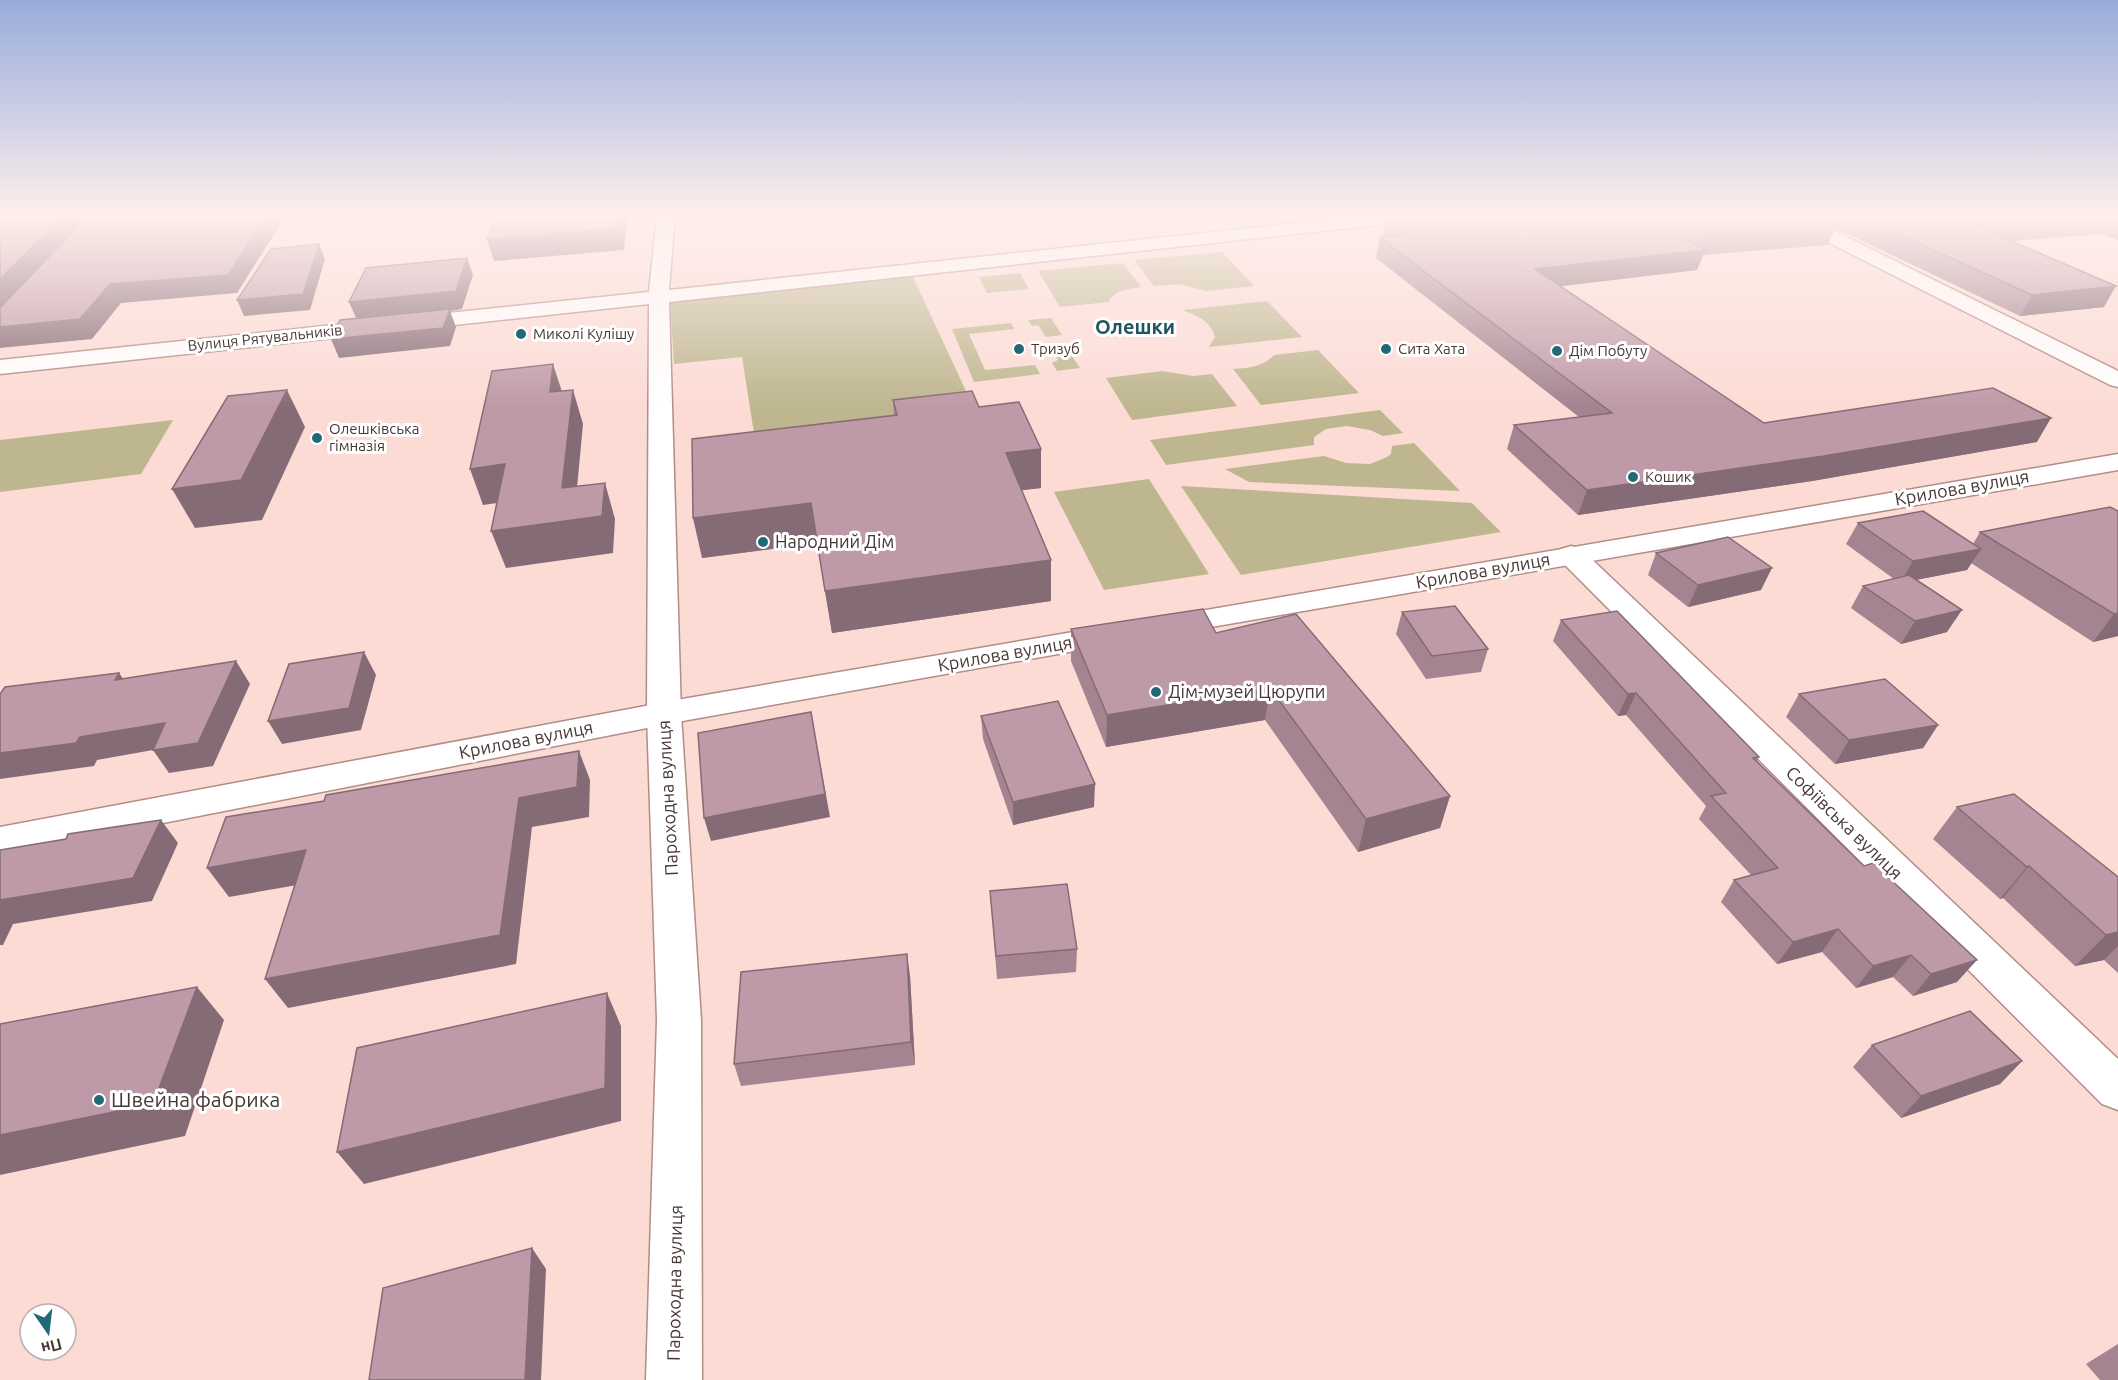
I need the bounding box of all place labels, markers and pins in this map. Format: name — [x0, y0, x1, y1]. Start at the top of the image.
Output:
place label: Миколі Кулішу — [533, 325, 634, 342]
marker: Миколі Кулішу — [514, 327, 528, 341]
place label: Тризуб — [1031, 340, 1080, 357]
place label: Сита Хата — [1398, 340, 1465, 357]
marker: Тризуб — [1012, 342, 1026, 356]
marker: Сита Хата — [1379, 342, 1393, 356]
place label: Дім Побуту — [1569, 342, 1647, 359]
marker: Дім Побуту — [1550, 344, 1564, 358]
place label: Олешківська гімназія — [329, 420, 419, 454]
marker: Олешківська гімназія — [310, 431, 324, 445]
place label: Кошик — [1645, 468, 1692, 485]
marker: Кошик — [1626, 470, 1640, 484]
place label: Народний Дім — [775, 531, 894, 551]
marker: Народний Дім — [756, 535, 770, 549]
place label: Дім-музей Цюрупи — [1168, 681, 1325, 701]
marker: Дім-музей Цюрупи — [1149, 685, 1163, 699]
place label: Швейна фабрика — [111, 1087, 280, 1111]
marker: Швейна фабрика — [92, 1093, 106, 1107]

